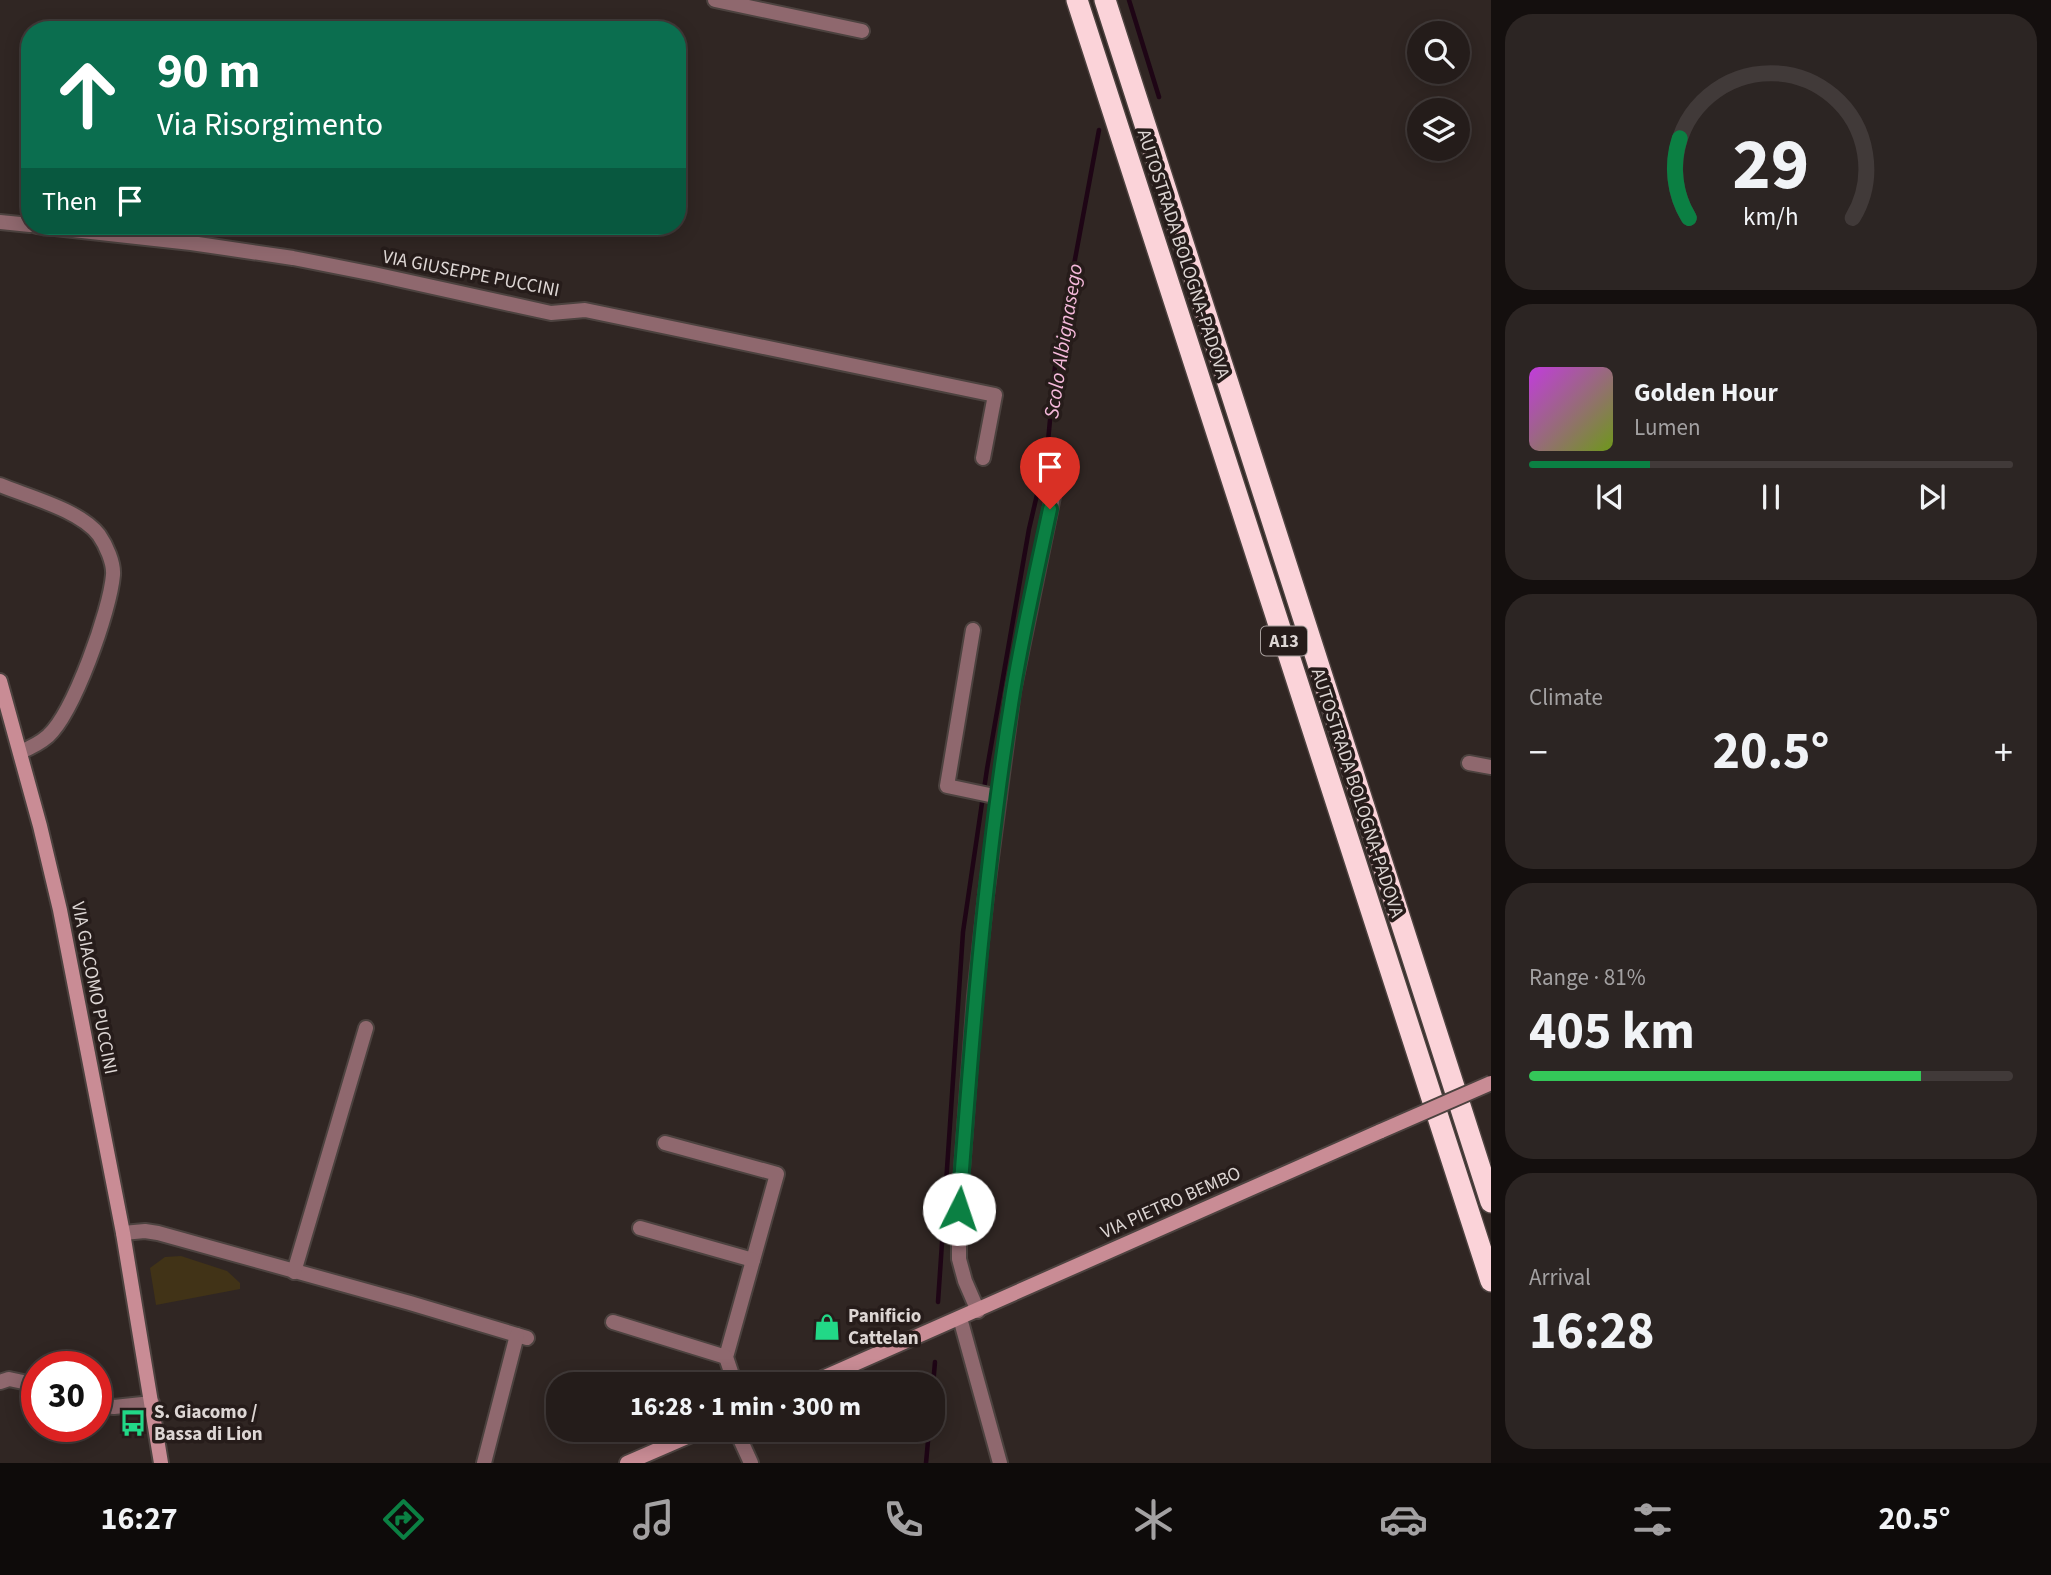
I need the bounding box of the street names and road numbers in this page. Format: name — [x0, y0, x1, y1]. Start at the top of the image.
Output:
street label: AUTOSTRADA BOLOGNA-PADOVA — [1130, 126, 1236, 383]
street label: VIA GIUSEPPE PUCCINI — [380, 244, 562, 304]
road number: A13 — [1261, 626, 1307, 656]
street label: AUTOSTRADA BOLOGNA-PADOVA — [1304, 665, 1410, 922]
street label: VIA GIACOMO PUCCINI — [64, 899, 124, 1077]
street label: VIA PIETRO BEMBO — [1097, 1160, 1245, 1246]

